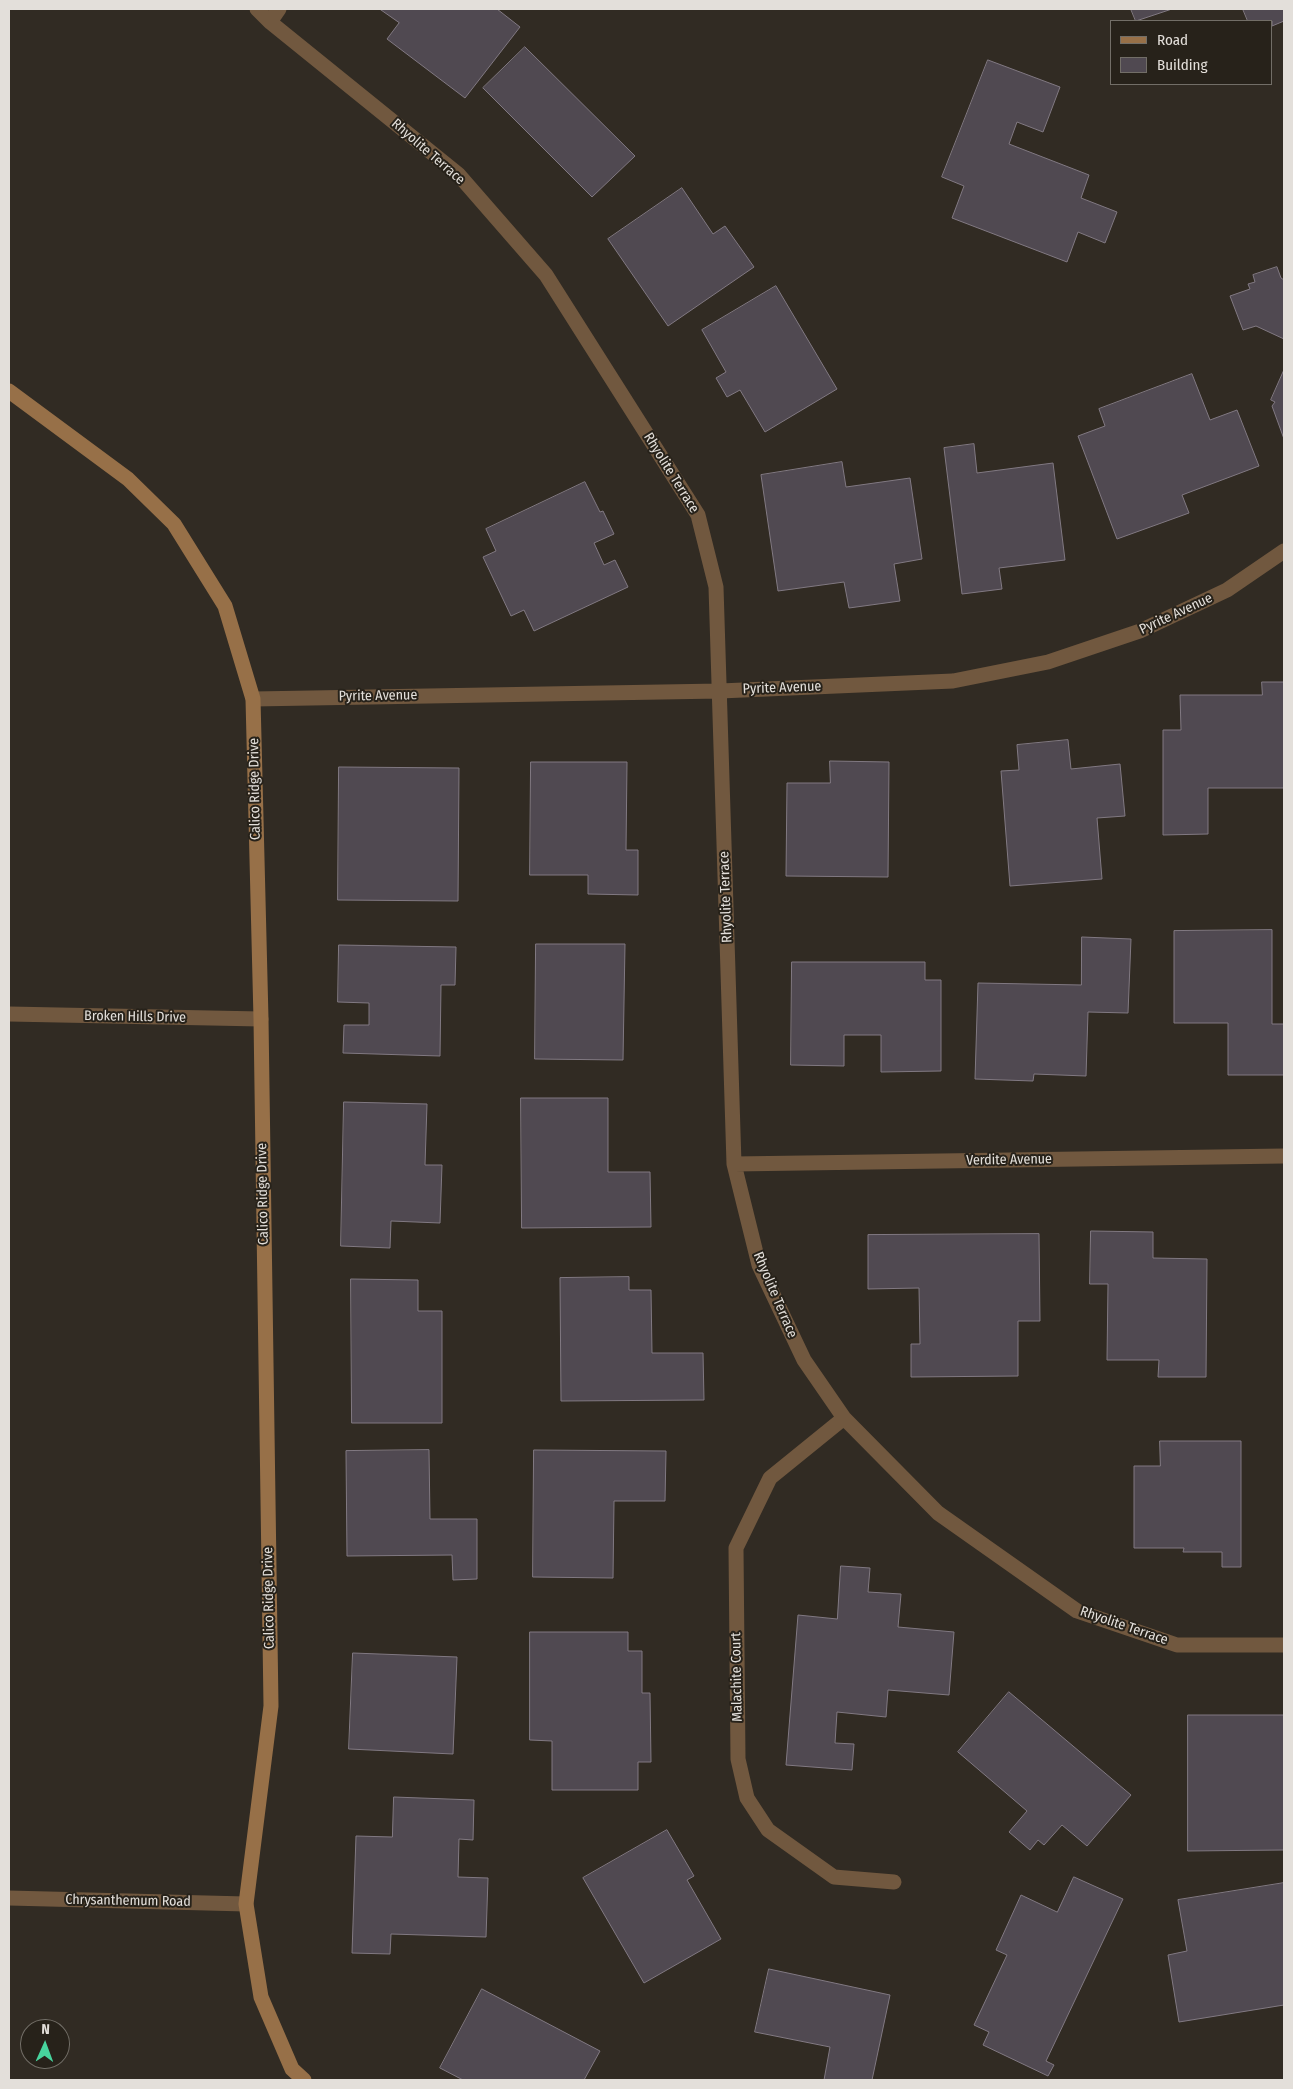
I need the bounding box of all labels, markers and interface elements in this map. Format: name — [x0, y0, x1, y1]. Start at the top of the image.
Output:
legend — [1110, 20, 1273, 85]
text: Road — [1157, 31, 1188, 49]
text: Building — [1157, 56, 1208, 74]
street label: Rhyolite Terrace — [388, 116, 468, 188]
street label: Rhyolite Terrace — [640, 430, 702, 516]
street label: Pyrite Avenue — [1137, 590, 1215, 638]
street label: Pyrite Avenue — [742, 678, 822, 698]
street label: Pyrite Avenue — [339, 687, 417, 705]
street label: Calico Ridge Drive — [246, 738, 264, 840]
street label: Rhyolite Terrace — [716, 851, 736, 943]
street label: Broken Hills Drive — [84, 1008, 186, 1026]
street label: Calico Ridge Drive — [254, 1143, 272, 1245]
street label: Verdite Avenue — [966, 1151, 1052, 1169]
street label: Rhyolite Terrace — [749, 1249, 801, 1341]
street label: Calico Ridge Drive — [260, 1547, 278, 1649]
street label: Rhyolite Terrace — [1078, 1603, 1170, 1649]
street label: Malachite Court — [728, 1632, 746, 1722]
street label: Chrysanthemum Road — [65, 1892, 191, 1910]
north arrow — [20, 2019, 70, 2069]
text: N — [41, 2021, 50, 2038]

